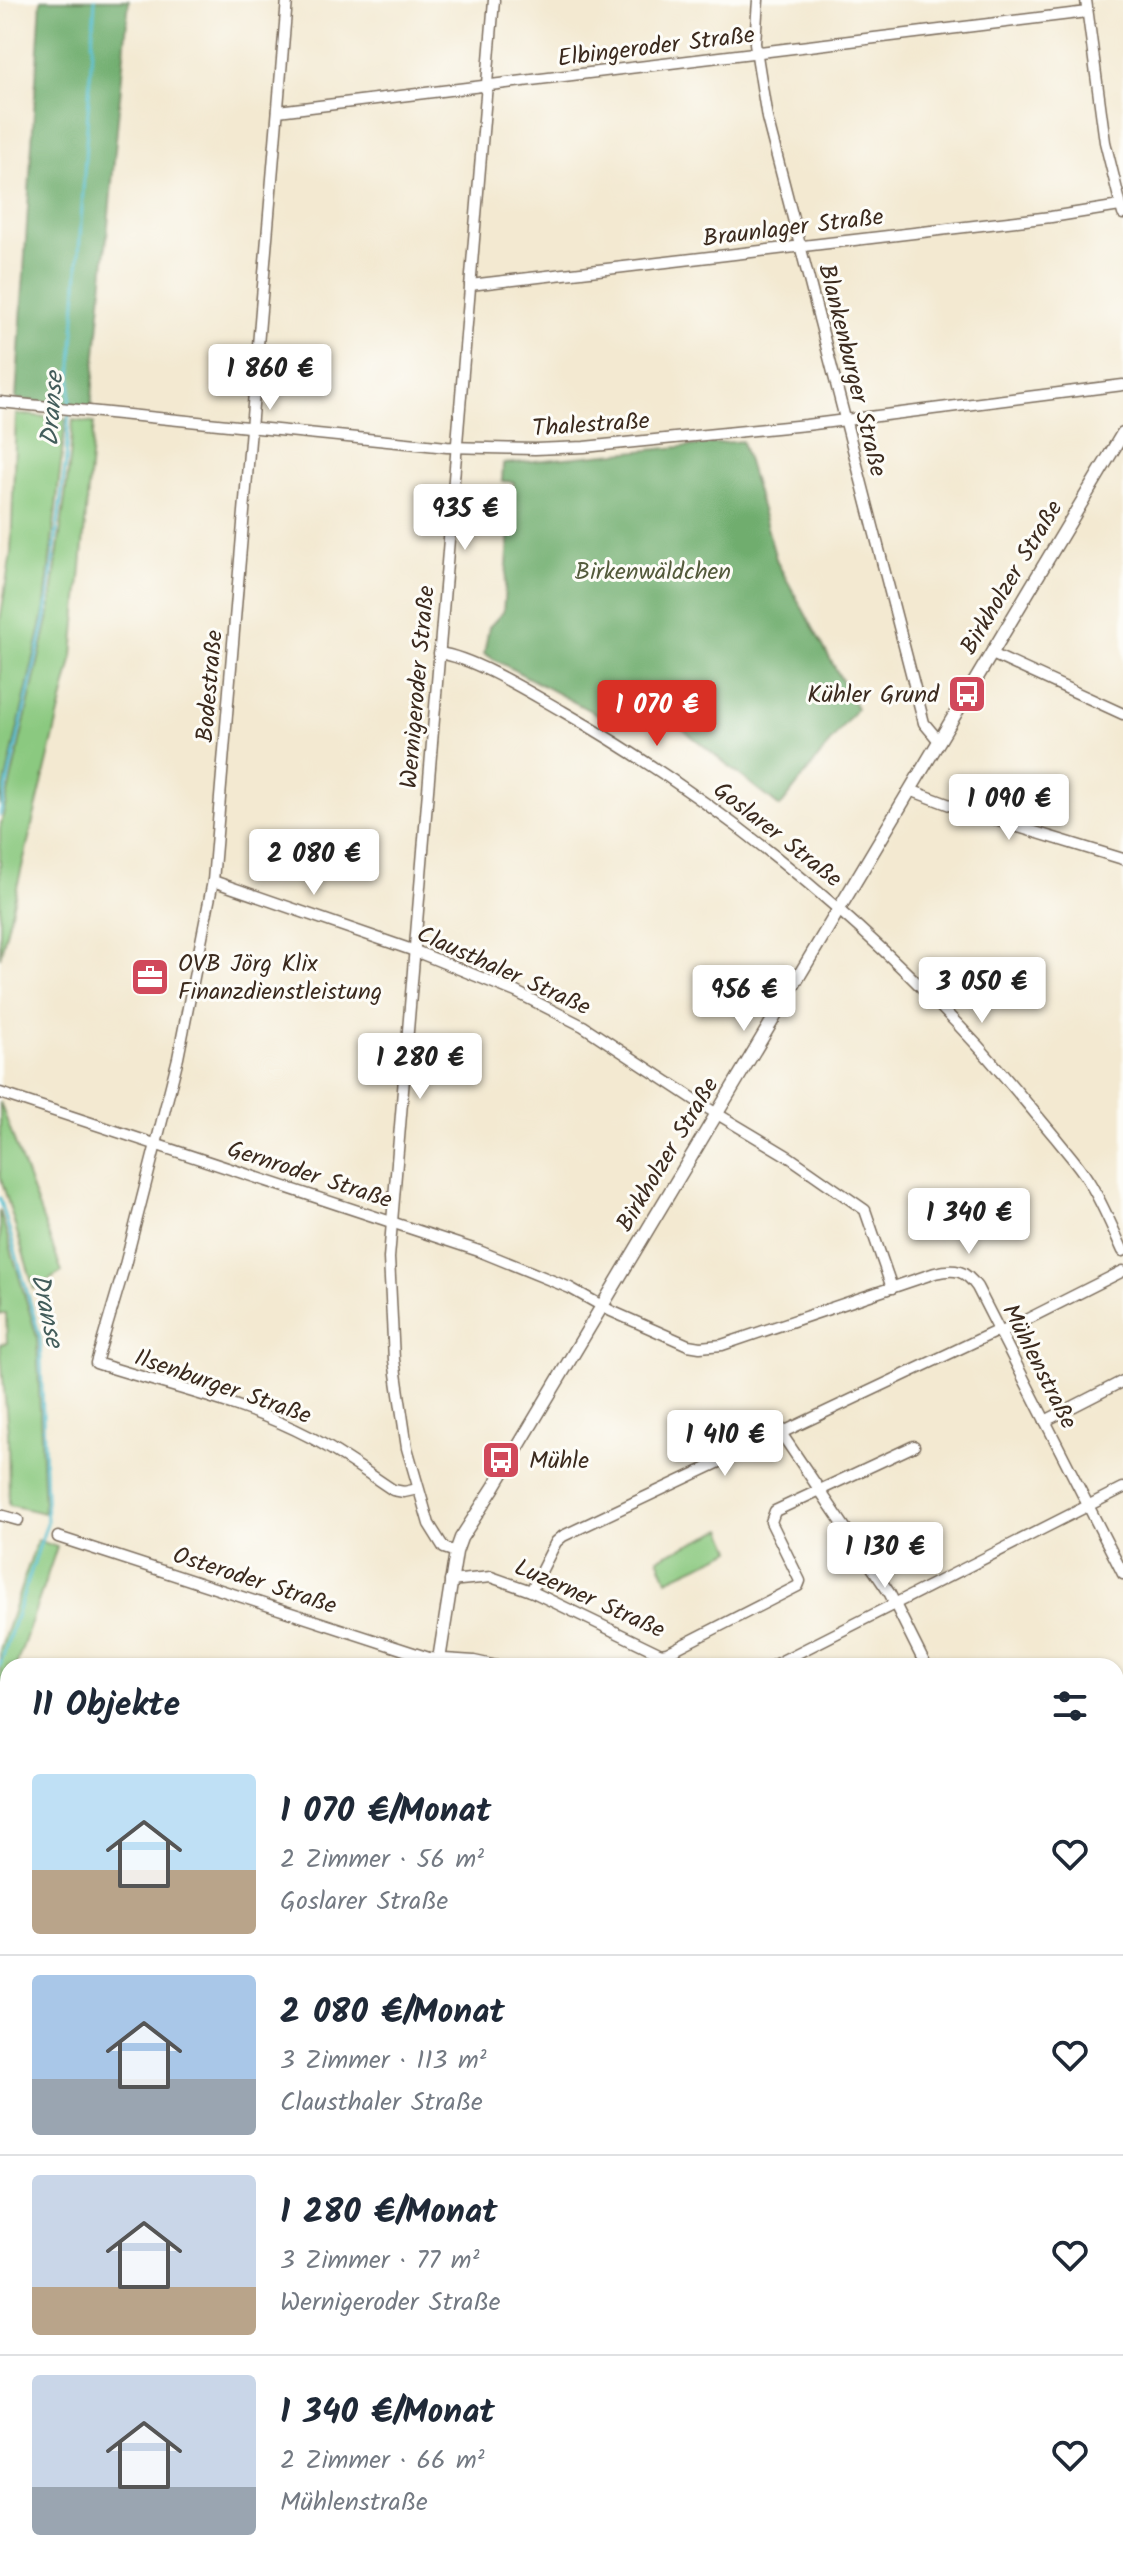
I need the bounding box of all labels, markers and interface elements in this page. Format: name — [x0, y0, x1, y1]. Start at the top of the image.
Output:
street label: Elbingeroder Straße — [555, 16, 757, 79]
street label: Braunlager Straße — [701, 198, 886, 259]
street label: Blankenburger Straße — [806, 260, 897, 481]
pin: 1 860 € — [196, 344, 344, 412]
text: 1 860 € — [226, 349, 314, 391]
water label: Dranse — [29, 368, 77, 448]
street label: Thalestraße — [531, 402, 651, 449]
pin: 935 € — [409, 484, 521, 552]
text: 935 € — [431, 489, 499, 531]
street label: Birkholzer Straße — [951, 493, 1074, 663]
park label: Birkenwäldchen — [575, 553, 731, 592]
street label: Wernigeroder Straße — [390, 584, 447, 790]
street label: Bodestraße — [186, 628, 235, 744]
bus stop icon: Kühler Grund — [946, 673, 988, 715]
place label: Kühler Grund — [807, 676, 940, 715]
pin: 1 070 € — [583, 680, 731, 748]
text: 1 070 € — [615, 685, 699, 727]
street label: Goslarer Straße — [704, 772, 850, 898]
pin: 1 090 € — [935, 774, 1083, 842]
text: 1 090 € — [967, 779, 1051, 821]
pin: 2 080 € — [240, 829, 388, 897]
text: 2 080 € — [267, 834, 361, 876]
street label: Clausthaler Straße — [410, 916, 597, 1027]
place label: OVB Jörg Klix Finanzdienstleistung — [178, 945, 382, 1012]
office icon: OVB Jörg Klix Finanzdienstleistung — [129, 956, 171, 998]
pin: 3 050 € — [908, 957, 1056, 1025]
text: 3 050 € — [937, 962, 1027, 1004]
pin: 956 € — [688, 965, 800, 1033]
text: 956 € — [711, 970, 777, 1012]
pin: 1 280 € — [346, 1033, 494, 1101]
text: 1 280 € — [376, 1038, 464, 1080]
street label: Birkholzer Straße — [607, 1070, 730, 1240]
street label: Gernroder Straße — [222, 1130, 397, 1221]
pin: 1 340 € — [895, 1188, 1043, 1256]
text: 1 340 € — [926, 1193, 1012, 1235]
water label: Dranse — [18, 1270, 75, 1353]
street label: Mühlenstraße — [990, 1297, 1087, 1436]
street label: Ilsenburger Straße — [129, 1339, 317, 1436]
pin: 1 410 € — [651, 1410, 799, 1478]
text: 1 410 € — [685, 1415, 765, 1457]
bus stop icon: Mühle — [480, 1439, 522, 1481]
place label: Mühle — [529, 1442, 589, 1481]
pin: 1 130 € — [811, 1522, 959, 1590]
text: 1 130 € — [845, 1527, 925, 1569]
street label: Osteroder Straße — [168, 1537, 342, 1626]
street label: Luzerner Straße — [508, 1549, 671, 1650]
text: 11 Objekte — [32, 1679, 180, 1733]
icon: filters — [1048, 1684, 1092, 1728]
text: 1 070 €/Monat — [280, 1785, 491, 1839]
icon: home — [96, 1806, 192, 1902]
icon: heart — [1048, 1832, 1092, 1876]
text: 2 Zimmer · 56 m² — [280, 1839, 484, 1881]
text: Goslarer Straße — [280, 1881, 448, 1923]
text: 2 080 €/Monat — [280, 1986, 505, 2040]
icon: home — [96, 2007, 192, 2103]
icon: heart — [1048, 2033, 1092, 2077]
text: 3 Zimmer · 113 m² — [280, 2040, 487, 2082]
text: Clausthaler Straße — [280, 2082, 483, 2124]
text: 1 280 €/Monat — [280, 2186, 498, 2240]
icon: home — [96, 2207, 192, 2303]
icon: heart — [1048, 2233, 1092, 2277]
text: 3 Zimmer · 77 m² — [280, 2240, 479, 2282]
text: Wernigeroder Straße — [280, 2282, 500, 2324]
text: 1 340 €/Monat — [280, 2386, 495, 2440]
icon: home — [96, 2407, 192, 2503]
icon: heart — [1048, 2433, 1092, 2477]
text: 2 Zimmer · 66 m² — [280, 2440, 485, 2482]
text: Mühlenstraße — [280, 2482, 428, 2524]

